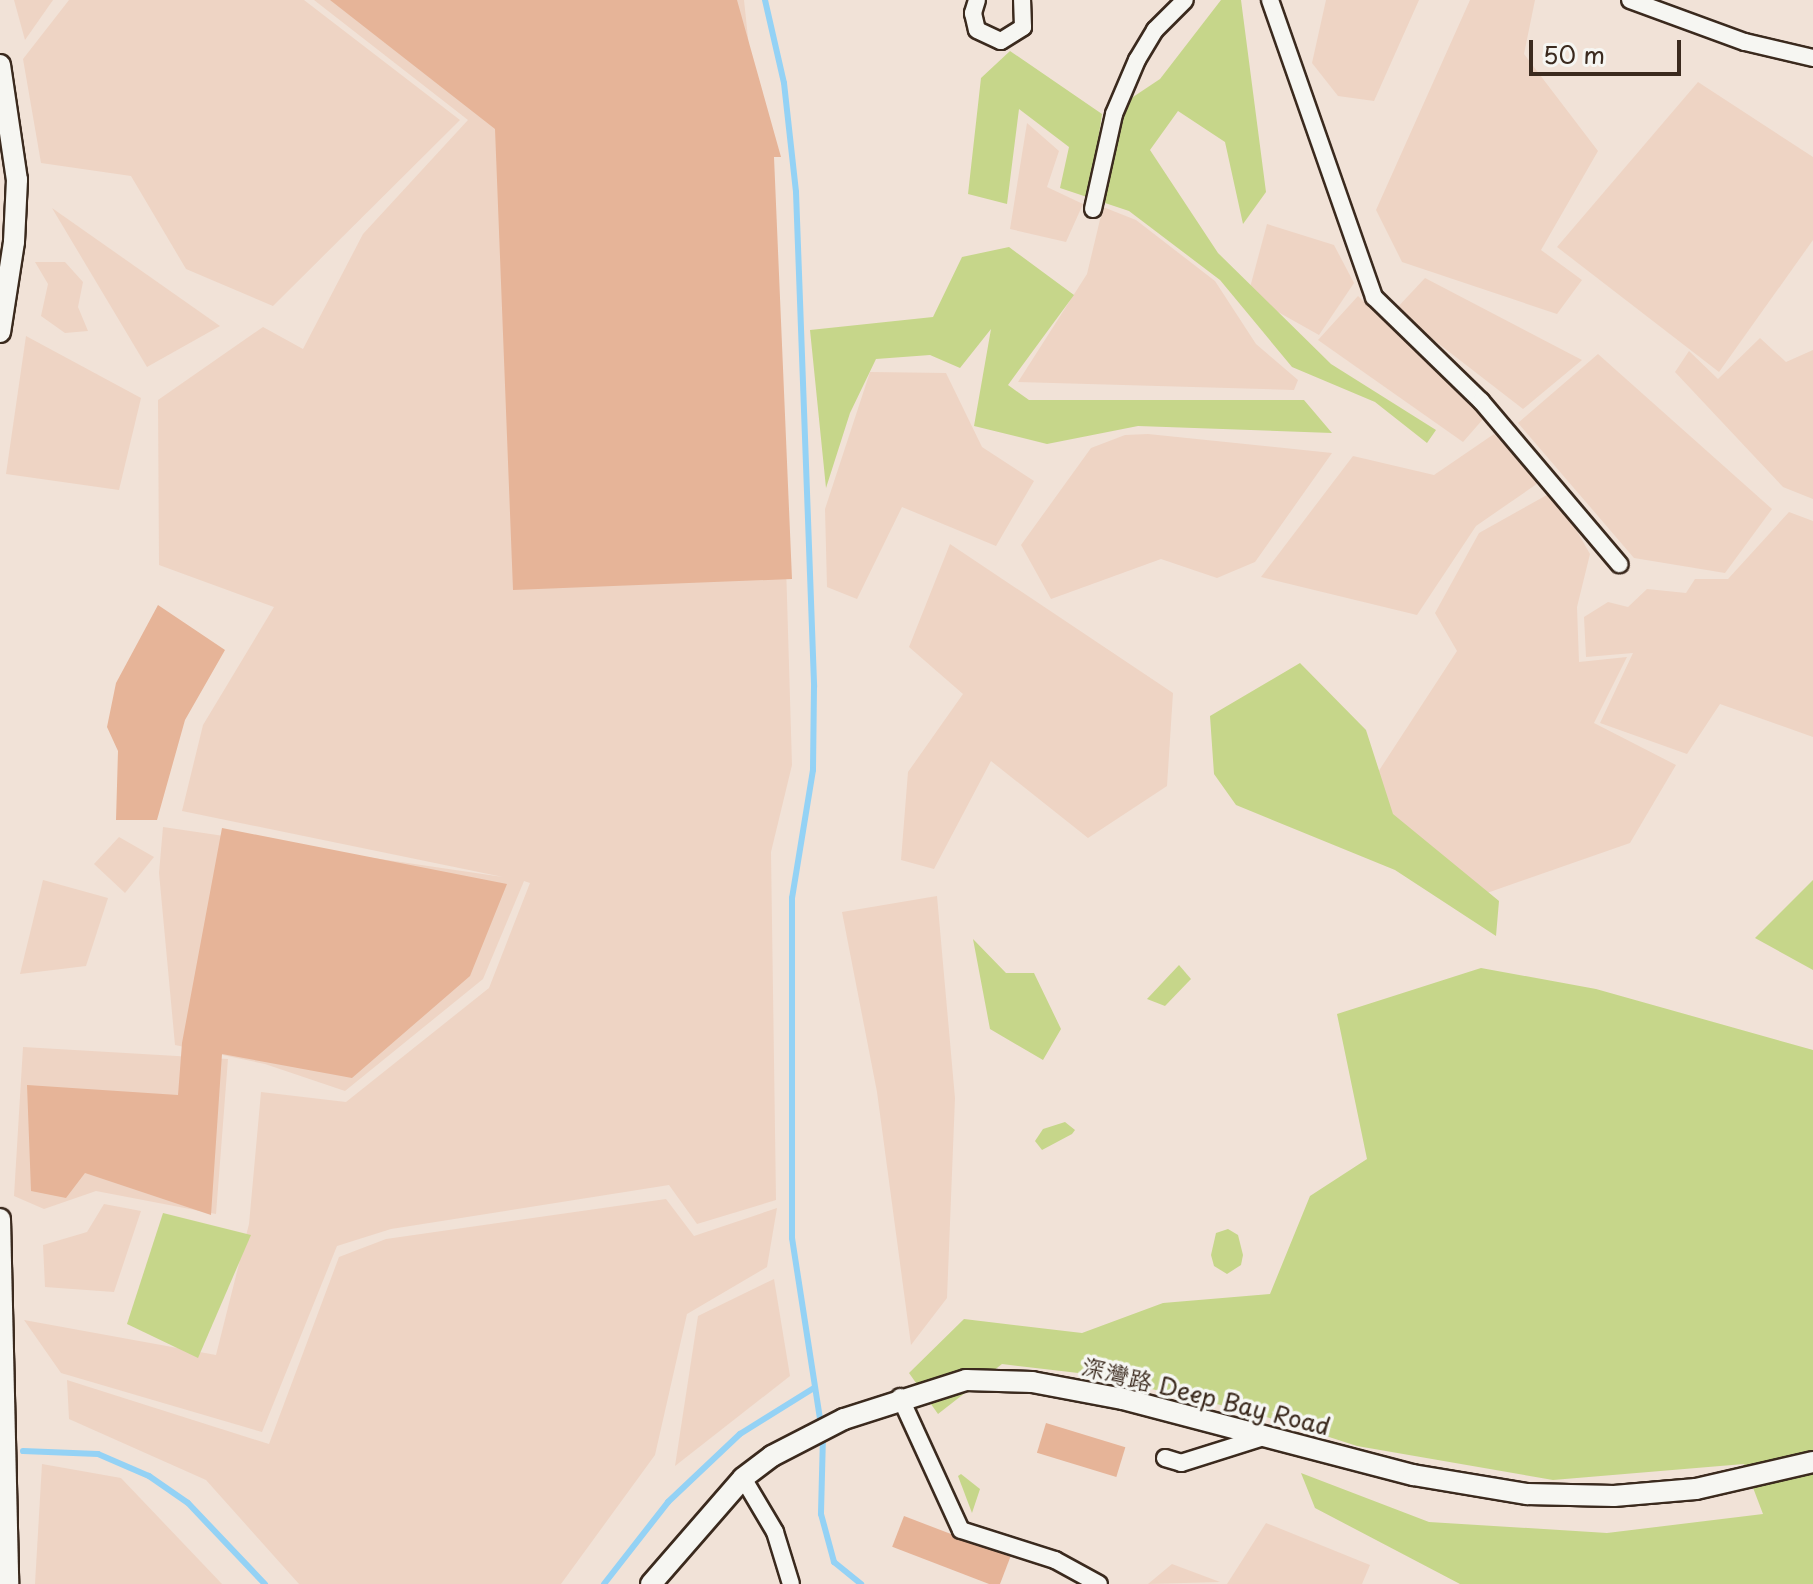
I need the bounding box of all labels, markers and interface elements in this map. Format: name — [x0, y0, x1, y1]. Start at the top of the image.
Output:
scale bar — [1533, 24, 1685, 74]
text: 50 m — [1543, 36, 1605, 72]
street label: 深灣路 Deep Bay Road — [1078, 1351, 1334, 1441]

